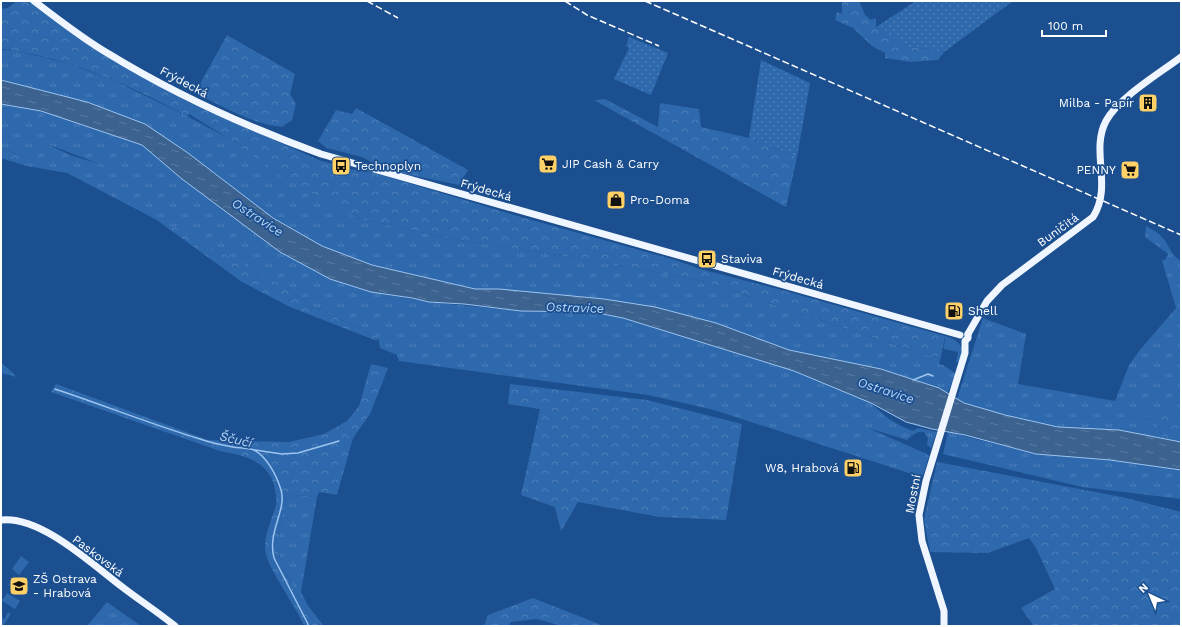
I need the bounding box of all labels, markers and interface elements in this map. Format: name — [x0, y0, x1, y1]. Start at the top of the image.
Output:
scale bar — [1042, 12, 1106, 38]
text: 100 m — [1048, 19, 1083, 33]
street label: Frýdecká — [158, 63, 211, 101]
building icon: Milba - Papír — [1137, 92, 1159, 114]
place label: Milba - Papír — [1059, 96, 1134, 110]
supermarket icon: JIP Cash & Carry — [537, 153, 559, 175]
bus stop icon: Technoplyn — [330, 155, 352, 177]
place label: JIP Cash & Carry — [562, 157, 660, 171]
place label: Technoplyn — [355, 159, 421, 173]
supermarket icon: PENNY — [1119, 159, 1141, 181]
place label: PENNY — [1077, 163, 1116, 177]
street label: Frýdecká — [459, 176, 513, 204]
shop icon: Pro-Doma — [605, 189, 627, 211]
place label: Pro-Doma — [630, 193, 690, 207]
water label: Ostravice — [229, 195, 286, 240]
street label: Buničitá — [1035, 210, 1082, 250]
bus stop icon: Staviva — [696, 248, 718, 270]
place label: Staviva — [721, 252, 763, 266]
street label: Frýdecká — [771, 264, 825, 292]
water label: Ostravice — [546, 299, 604, 316]
fuel station icon: Shell — [943, 300, 965, 322]
place label: Shell — [968, 304, 998, 318]
water label: Ostravice — [856, 374, 916, 407]
water label: Ščučí — [218, 427, 256, 451]
fuel station icon: W8, Hrabová — [842, 457, 864, 479]
place label: W8, Hrabová — [765, 461, 839, 475]
street label: Mostní — [902, 473, 924, 515]
street label: Paskovská — [70, 532, 126, 580]
place label: ZŠ Ostrava - Hrabová — [33, 572, 97, 600]
school or university icon: ZŠ Ostrava - Hrabová — [8, 575, 30, 597]
north arrow — [1130, 575, 1170, 615]
text: N — [1136, 581, 1151, 596]

